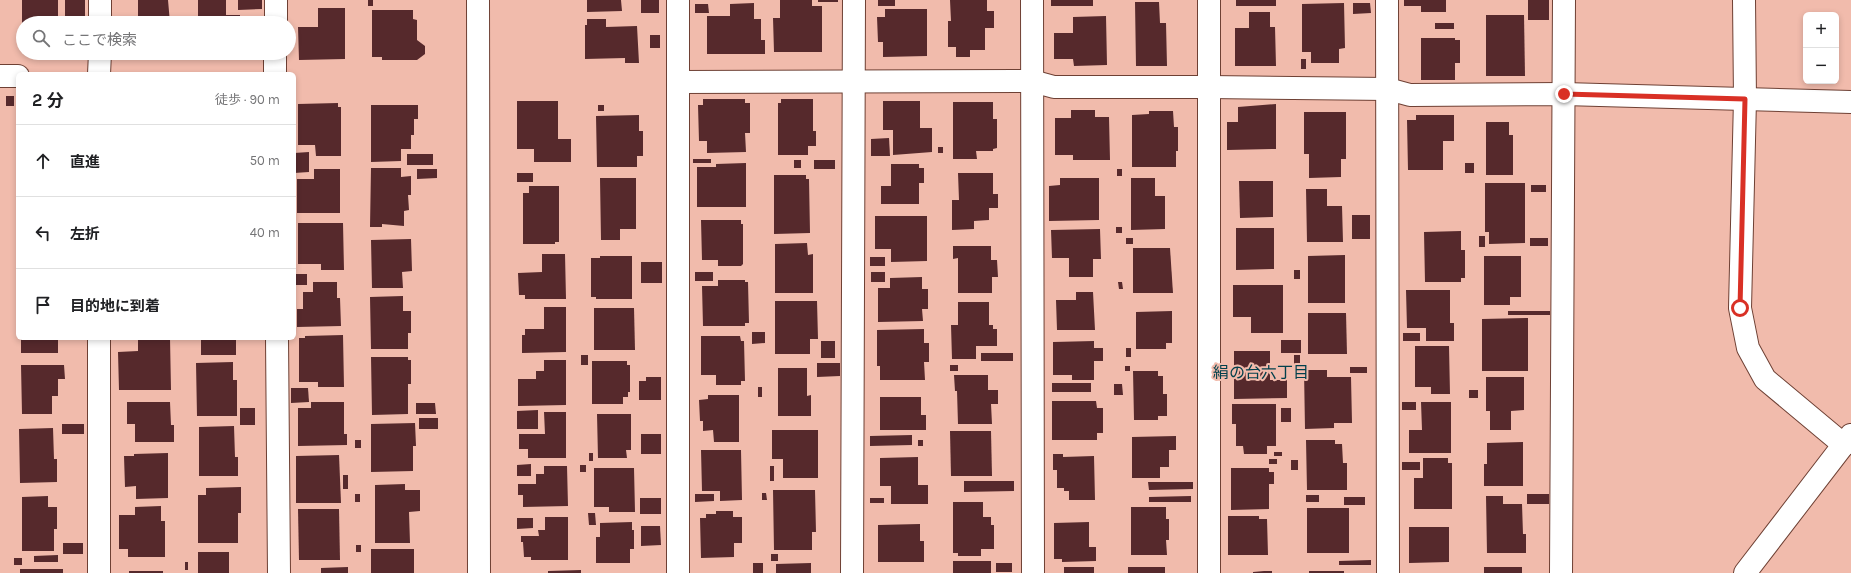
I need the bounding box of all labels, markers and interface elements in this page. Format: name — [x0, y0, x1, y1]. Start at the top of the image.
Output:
map controls — [1803, 12, 1839, 84]
button: + — [1803, 12, 1839, 48]
search box — [16, 16, 296, 60]
icon: search — [30, 27, 52, 49]
text: ここで検索 — [62, 31, 137, 49]
button: − — [1803, 48, 1839, 84]
route end — [1555, 85, 1573, 103]
text: 2 分 — [32, 90, 64, 110]
text: 徒歩 · 90 m — [215, 92, 280, 107]
icon: ahead — [32, 150, 54, 172]
text: 直進 — [70, 153, 100, 171]
text: 50 m — [250, 153, 280, 168]
icon: left — [32, 222, 54, 244]
text: 左折 — [70, 225, 100, 243]
text: 40 m — [250, 225, 280, 240]
icon: arrive — [32, 294, 54, 316]
text: 目的地に到着 — [70, 297, 160, 315]
route start — [1731, 299, 1749, 317]
district label: 絹の台六丁目 — [1213, 363, 1309, 382]

